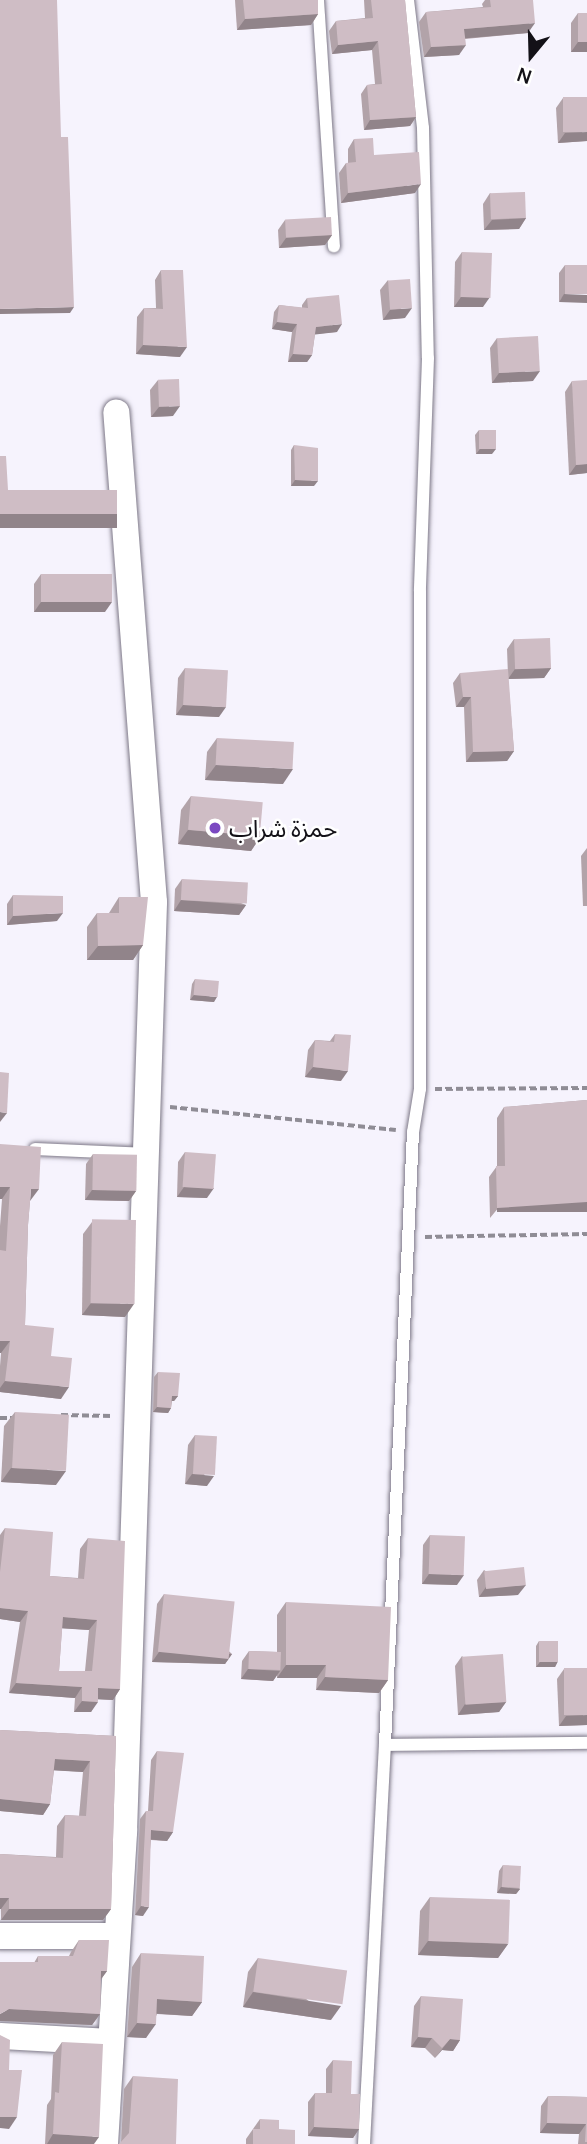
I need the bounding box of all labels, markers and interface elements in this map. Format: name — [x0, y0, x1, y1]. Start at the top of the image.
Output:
north arrow — [496, 21, 566, 91]
text: N — [513, 61, 535, 90]
place label: حمزة شراب — [229, 814, 337, 842]
marker: حمزة شراب — [207, 820, 223, 836]

